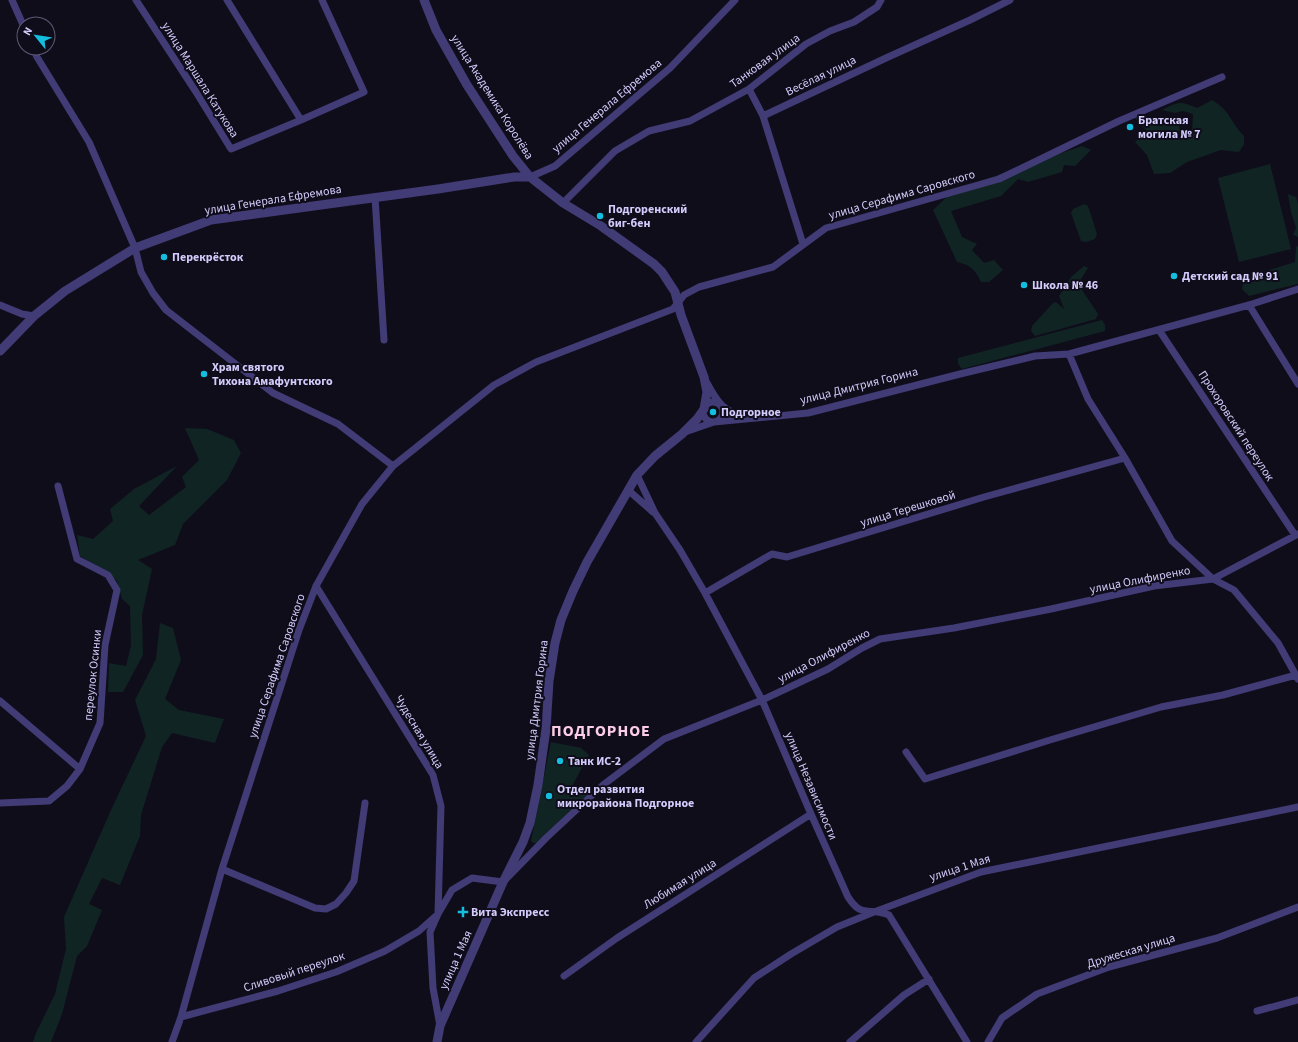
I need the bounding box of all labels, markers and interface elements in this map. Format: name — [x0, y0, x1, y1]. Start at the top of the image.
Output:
north arrow — [16, 16, 56, 56]
street label: улица Маршала Катукова — [157, 19, 243, 141]
text: N — [19, 24, 36, 38]
street label: Танковая улица — [727, 30, 803, 92]
street label: улица Академика Королёва — [447, 31, 537, 163]
street label: Весёлая улица — [783, 52, 859, 100]
street label: улица Генерала Ефремова — [549, 55, 665, 157]
place label: Братская могила № 7 — [1138, 112, 1201, 143]
marker: Братская могила № 7 — [1125, 122, 1135, 132]
street label: улица Серафима Саровского — [827, 166, 977, 224]
street label: улица Генерала Ефремова — [203, 181, 343, 219]
place label: Подгоренский биг-бен — [608, 201, 687, 232]
marker: Подгоренский биг-бен — [595, 211, 605, 221]
place label: Перекрёсток — [172, 249, 244, 266]
marker: Перекрёсток — [159, 252, 169, 262]
place label: Детский сад № 91 — [1182, 268, 1278, 285]
marker: Детский сад № 91 — [1169, 271, 1179, 281]
place label: Школа № 46 — [1032, 277, 1098, 294]
marker: Школа № 46 — [1019, 280, 1029, 290]
place label: Храм святого Тихона Амафунтского — [212, 359, 333, 390]
street label: улица Дмитрия Горина — [798, 363, 920, 409]
street label: Прохоровский переулок — [1194, 367, 1278, 485]
marker: Храм святого Тихона Амафунтского — [199, 369, 209, 379]
place label: Подгорное — [721, 404, 781, 421]
marker: Подгорное — [708, 407, 718, 417]
street label: улица Терешковой — [858, 486, 958, 532]
street label: улица Олифиренко — [1088, 562, 1192, 598]
street label: улица Серафима Саровского — [244, 592, 310, 740]
street label: улица Олифиренко — [775, 625, 873, 687]
street label: переулок Осинки — [80, 629, 106, 721]
street label: улица Дмитрия Горина — [521, 639, 553, 761]
street label: Чудесная улица — [390, 692, 448, 772]
district label: ПОДГОРНОЕ — [551, 720, 651, 742]
street label: улица Независимости — [781, 729, 841, 843]
place label: Танк ИС-2 — [568, 753, 621, 770]
marker: Танк ИС-2 — [555, 756, 565, 766]
place label: Отдел развития микрорайона Подгорное — [557, 781, 694, 812]
marker: Отдел развития микрорайона Подгорное — [544, 791, 554, 801]
street label: улица 1 Мая — [927, 850, 993, 886]
street label: Любимая улица — [640, 855, 720, 913]
place label: Вита Экспресс — [471, 904, 550, 921]
marker: Вита Экспресс — [458, 907, 468, 917]
street label: улица 1 Мая — [435, 928, 477, 992]
street label: Дружеская улица — [1085, 930, 1177, 972]
street label: Сливовый переулок — [241, 948, 347, 996]

